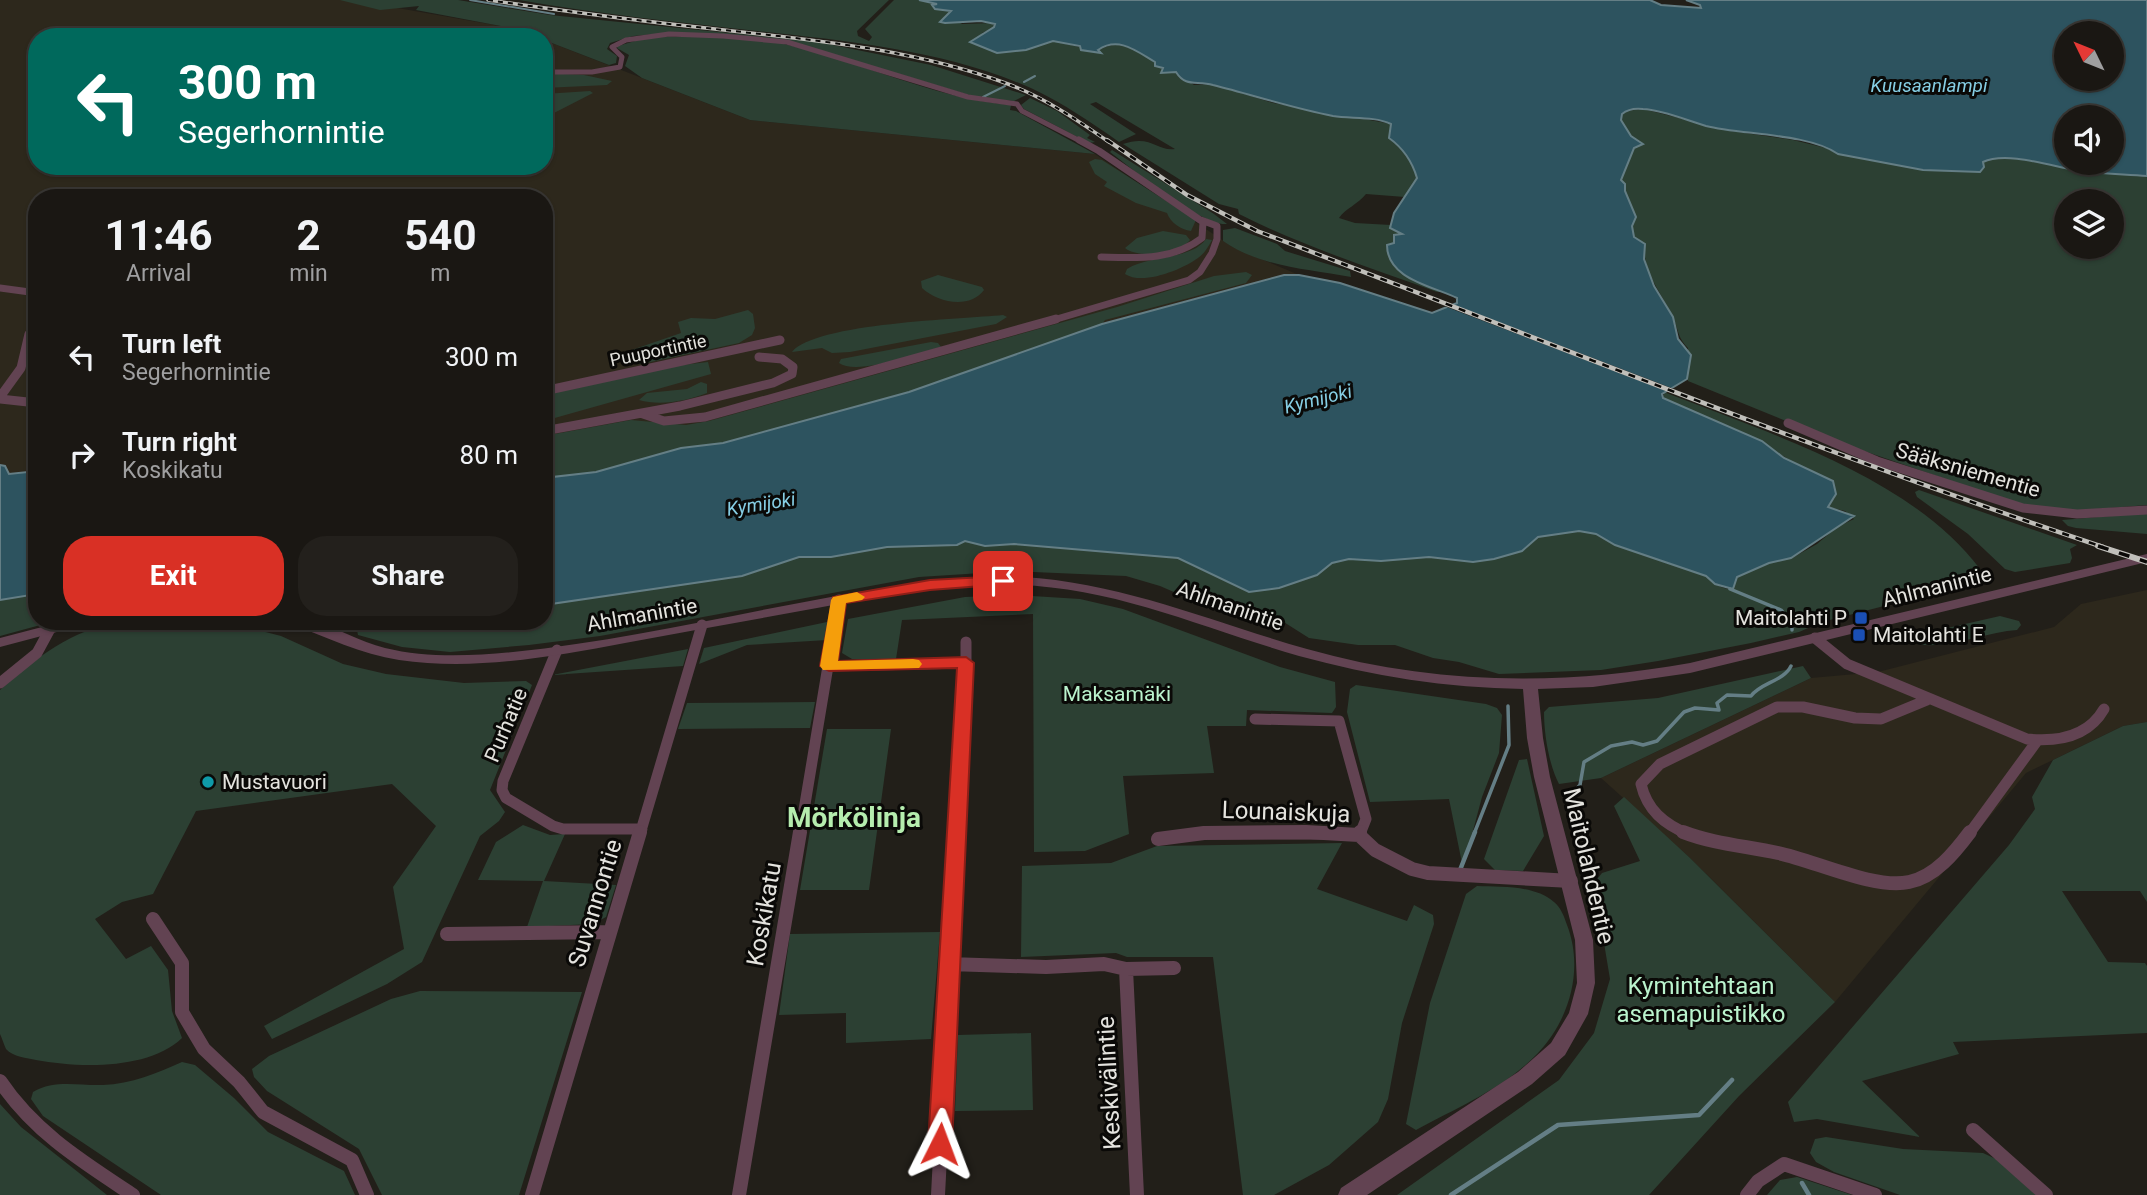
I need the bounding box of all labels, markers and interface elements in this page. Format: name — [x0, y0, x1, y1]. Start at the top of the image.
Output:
north arrow — [2054, 21, 2124, 91]
map controls — [2054, 21, 2124, 259]
text: 300 m — [178, 54, 317, 111]
icon: left — [63, 56, 154, 147]
water label: Kuusaanlampi — [1871, 74, 1988, 97]
button: sound — [2054, 105, 2124, 175]
text: Segerhornintie — [178, 113, 385, 151]
button: layers — [2054, 189, 2124, 259]
text: 11:46 — [105, 211, 213, 260]
text: 2 — [296, 211, 321, 260]
text: 540 — [404, 211, 477, 260]
text: Arrival — [126, 260, 191, 287]
text: min — [289, 260, 328, 287]
text: m — [430, 260, 450, 287]
text: Turn left — [122, 329, 221, 359]
street label: Puuportintie — [608, 330, 708, 370]
icon: left — [63, 338, 101, 376]
text: 300 m — [445, 342, 518, 372]
text: Segerhornintie — [122, 359, 271, 386]
water label: Kymijoki — [1282, 379, 1355, 419]
text: Turn right — [122, 427, 237, 457]
icon: right — [63, 436, 101, 474]
street label: Sääksniementie — [1893, 438, 2043, 502]
text: 80 m — [460, 440, 518, 470]
text: Koskikatu — [122, 457, 223, 484]
water label: Kymijoki — [725, 487, 798, 521]
button: Exit — [63, 536, 284, 616]
button: Share — [298, 536, 518, 616]
pin — [973, 551, 1033, 611]
icon: arrive — [984, 562, 1022, 600]
street label: Ahlmanintie — [1880, 562, 1994, 612]
street label: Ahlmanintie — [1173, 576, 1287, 636]
street label: Ahlmanintie — [585, 593, 699, 637]
place label: Maitolahti P — [1735, 606, 1847, 630]
marker: Maitolahti P — [1853, 610, 1869, 626]
place label: Maitolahti E — [1873, 623, 1984, 647]
marker: Maitolahti E — [1851, 627, 1867, 643]
park label: Maksamäki — [1063, 682, 1171, 706]
street label: Purhatie — [480, 684, 532, 766]
place label: Mustavuori — [222, 770, 327, 794]
marker: Mustavuori — [200, 774, 216, 790]
street label: Maitolahdentie — [1557, 785, 1621, 947]
street label: Lounaiskuja — [1221, 796, 1351, 828]
district label: Mörkölinja — [787, 801, 921, 834]
street label: Suvannontie — [562, 836, 628, 970]
street label: Koskikatu — [741, 860, 787, 968]
park label: Kymintehtaan asemapuistikko — [1617, 972, 1785, 1028]
street label: Keskivälintie — [1092, 1015, 1126, 1151]
position arrow — [903, 1107, 977, 1181]

